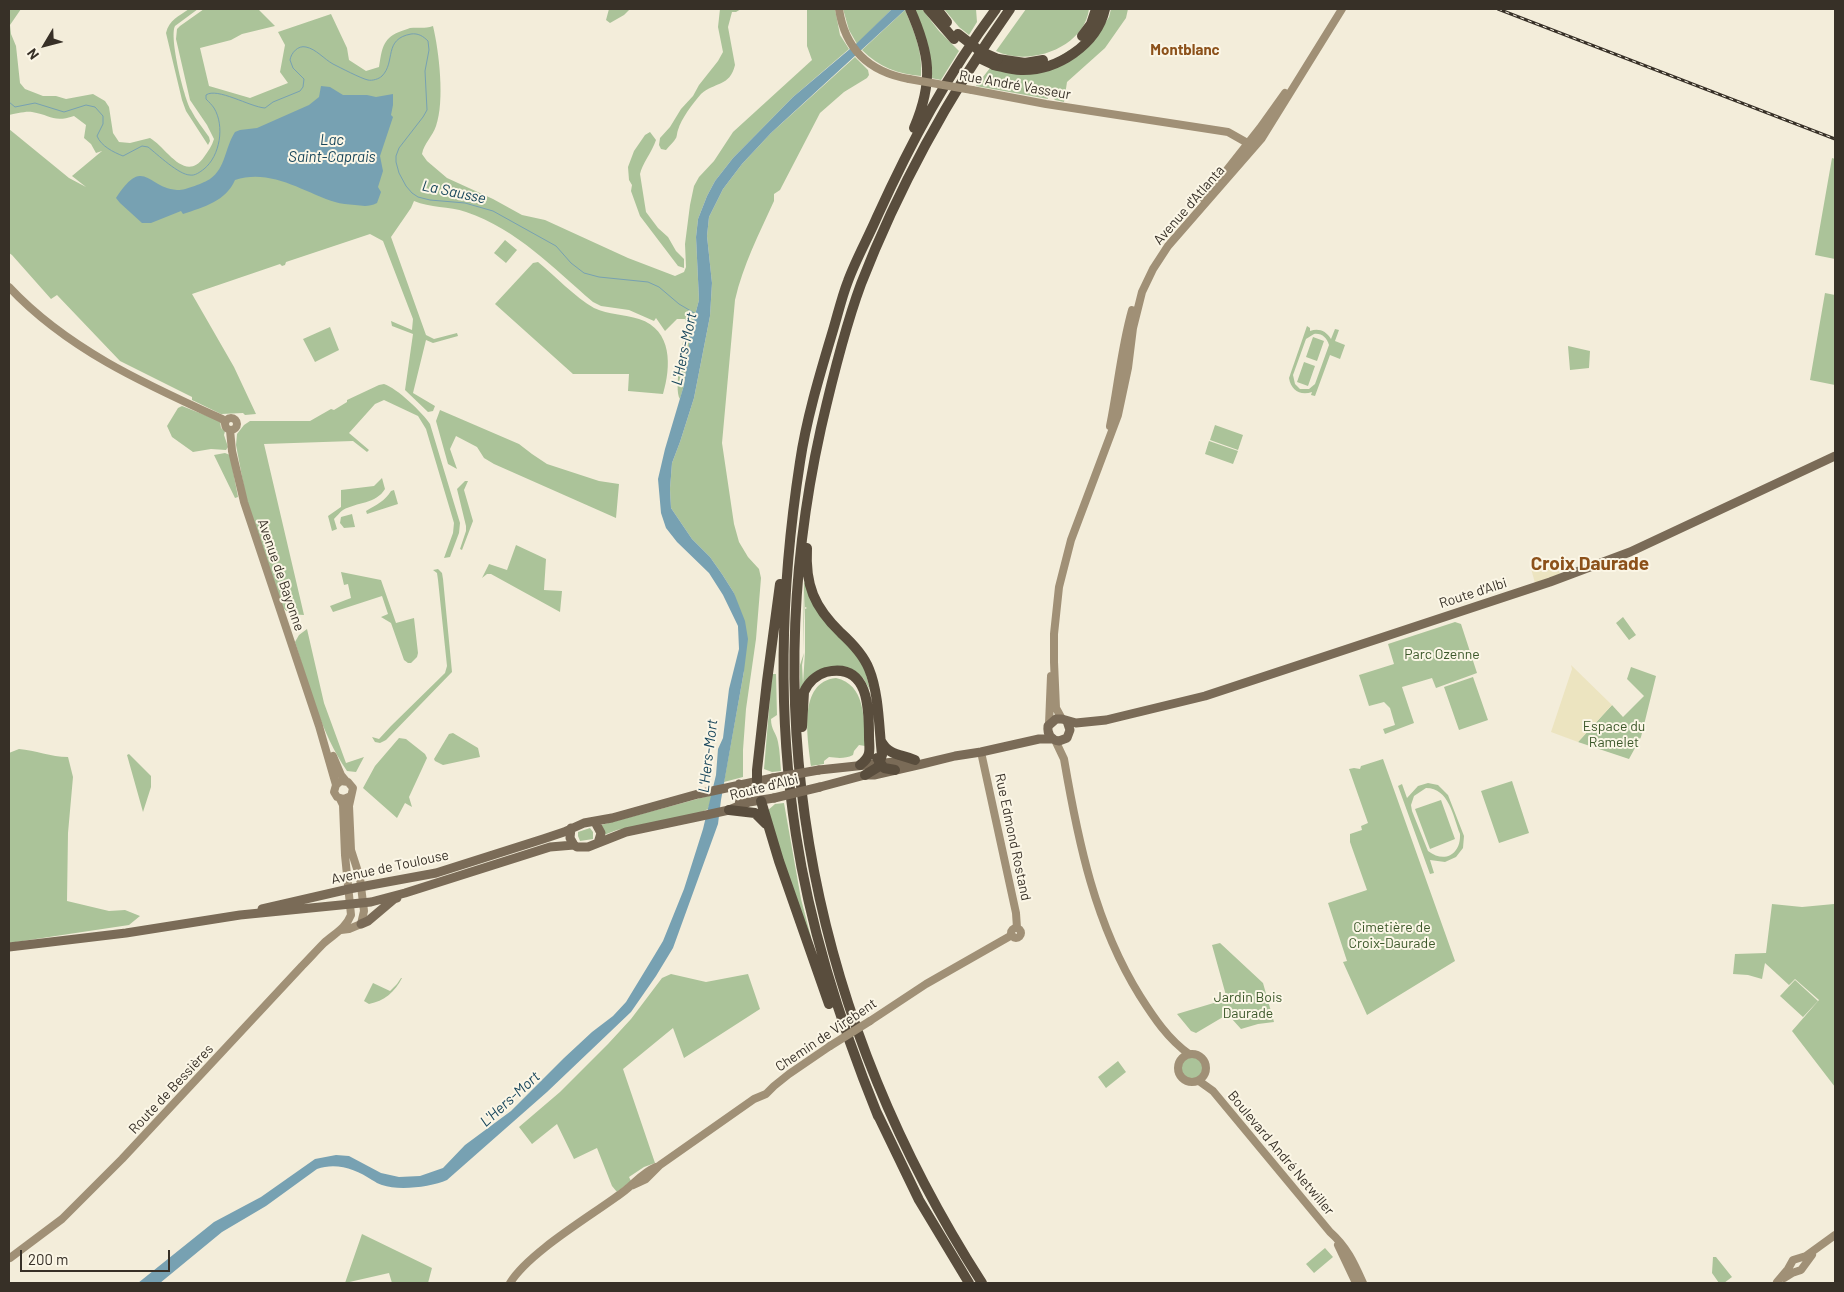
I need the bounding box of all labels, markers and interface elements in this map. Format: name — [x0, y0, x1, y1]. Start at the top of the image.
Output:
north arrow — [20, 20, 70, 70]
district label: Montblanc — [1150, 41, 1220, 59]
text: N — [23, 45, 42, 63]
street label: Rue André Vasseur — [958, 67, 1072, 103]
water label: Lac Saint-Caprais — [288, 131, 376, 166]
street label: Avenue d'Atlanta — [1150, 162, 1228, 248]
water label: La Sausse — [420, 176, 488, 208]
water label: L'Hers-Mort — [668, 311, 700, 387]
street label: Avenue de Bayonne — [254, 517, 308, 633]
district label: Croix Daurade — [1531, 553, 1649, 575]
street label: Route d'Albi — [1437, 574, 1509, 612]
park label: Parc Ozenne — [1404, 646, 1480, 662]
water label: L'Hers-Mort — [695, 718, 721, 794]
park label: Espace du Ramelet — [1583, 718, 1645, 750]
street label: Route d'Albi — [728, 770, 800, 804]
street label: Rue Edmond Rostand — [991, 772, 1035, 902]
street label: Avenue de Toulouse — [330, 846, 450, 888]
park label: Cimetière de Croix-Daurade — [1348, 919, 1436, 952]
park label: Jardin Bois Daurade — [1214, 989, 1282, 1022]
street label: Chemin de Virebent — [772, 995, 880, 1075]
street label: Route de Bessières — [125, 1041, 217, 1137]
water label: L'Hers-Mort — [476, 1068, 544, 1130]
street label: Boulevard André Netwiller — [1224, 1087, 1338, 1219]
scale bar — [22, 1240, 172, 1272]
text: 200 m — [28, 1250, 68, 1268]

